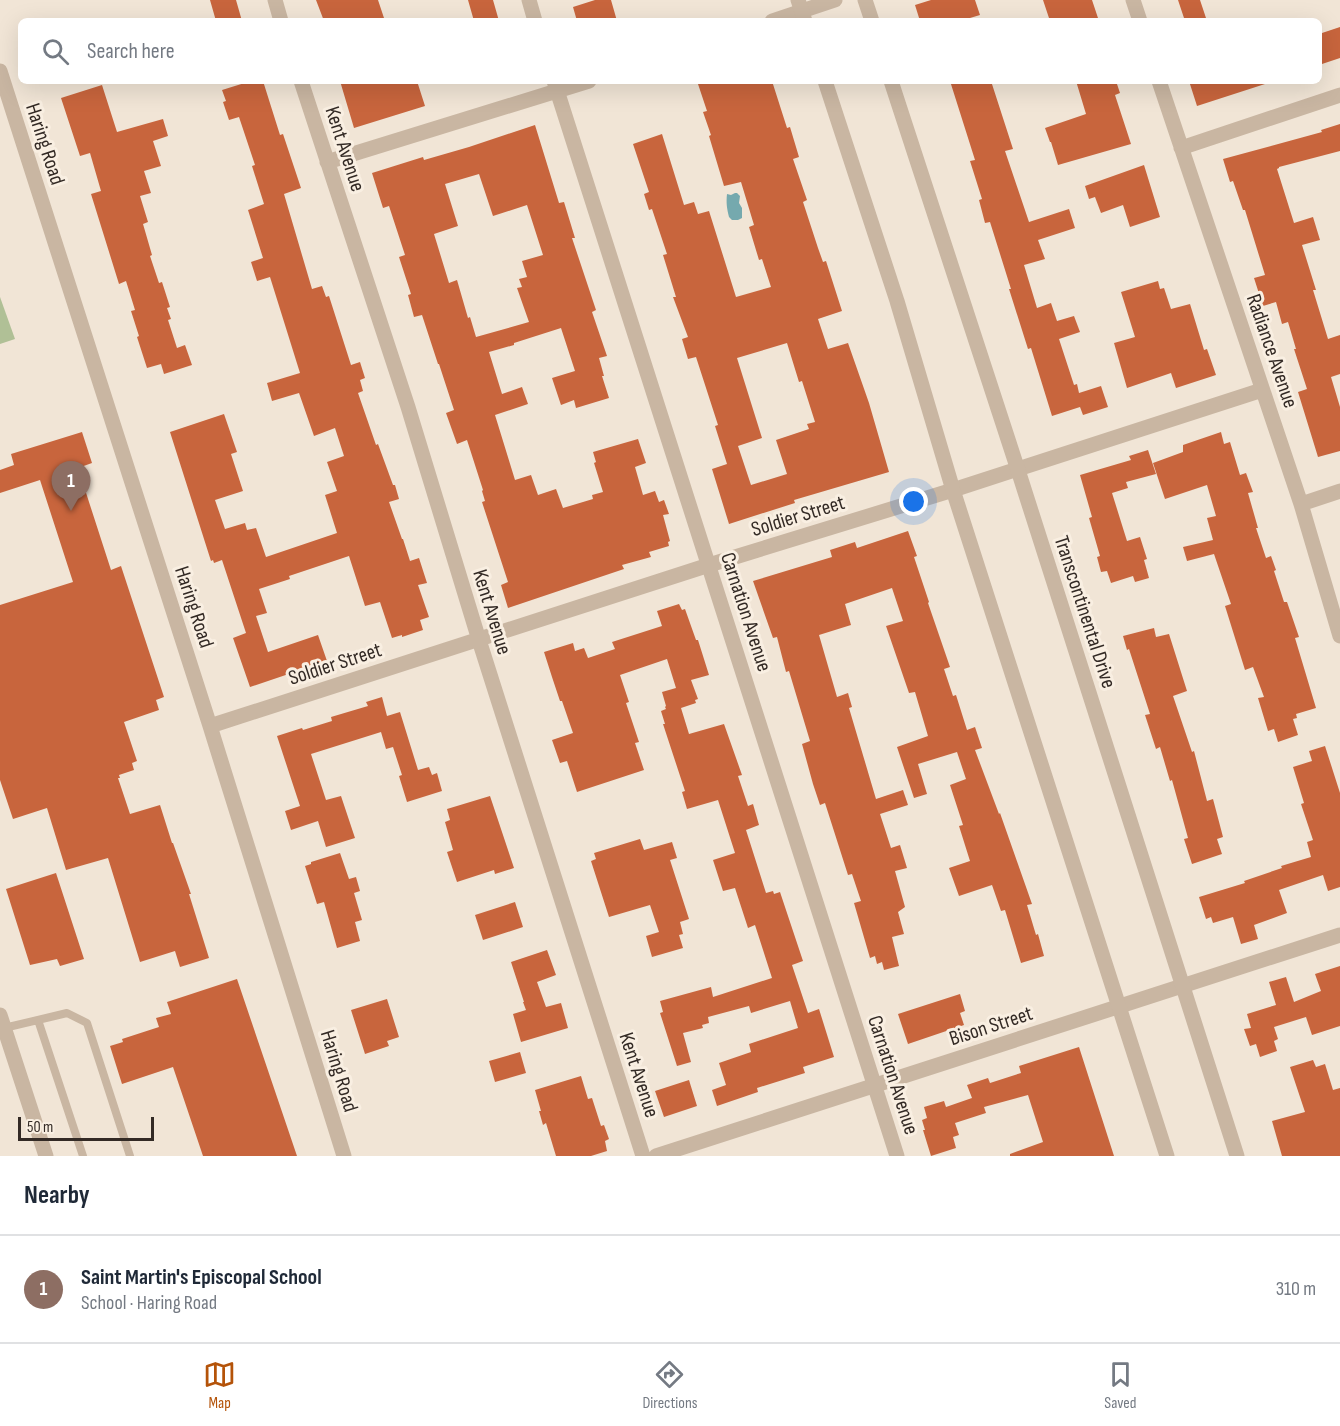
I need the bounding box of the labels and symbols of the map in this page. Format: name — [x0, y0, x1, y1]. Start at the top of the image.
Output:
street label: Haring Road — [20, 100, 70, 188]
street label: Kent Avenue — [320, 103, 370, 195]
street label: Radiance Avenue — [1241, 291, 1303, 411]
pin: 1 — [52, 462, 90, 511]
your location — [899, 487, 928, 516]
street label: Soldier Street — [748, 490, 848, 542]
street label: Transcontinental Drive — [1049, 533, 1121, 691]
street label: Carnation Avenue — [715, 549, 777, 675]
street label: Haring Road — [169, 563, 219, 651]
street label: Kent Avenue — [467, 566, 517, 658]
street label: Soldier Street — [285, 637, 385, 691]
street label: Bison Street — [946, 1001, 1036, 1051]
street label: Carnation Avenue — [862, 1012, 924, 1138]
street label: Haring Road — [315, 1027, 363, 1115]
street label: Kent Avenue — [614, 1029, 664, 1121]
scale bar — [18, 1114, 154, 1142]

